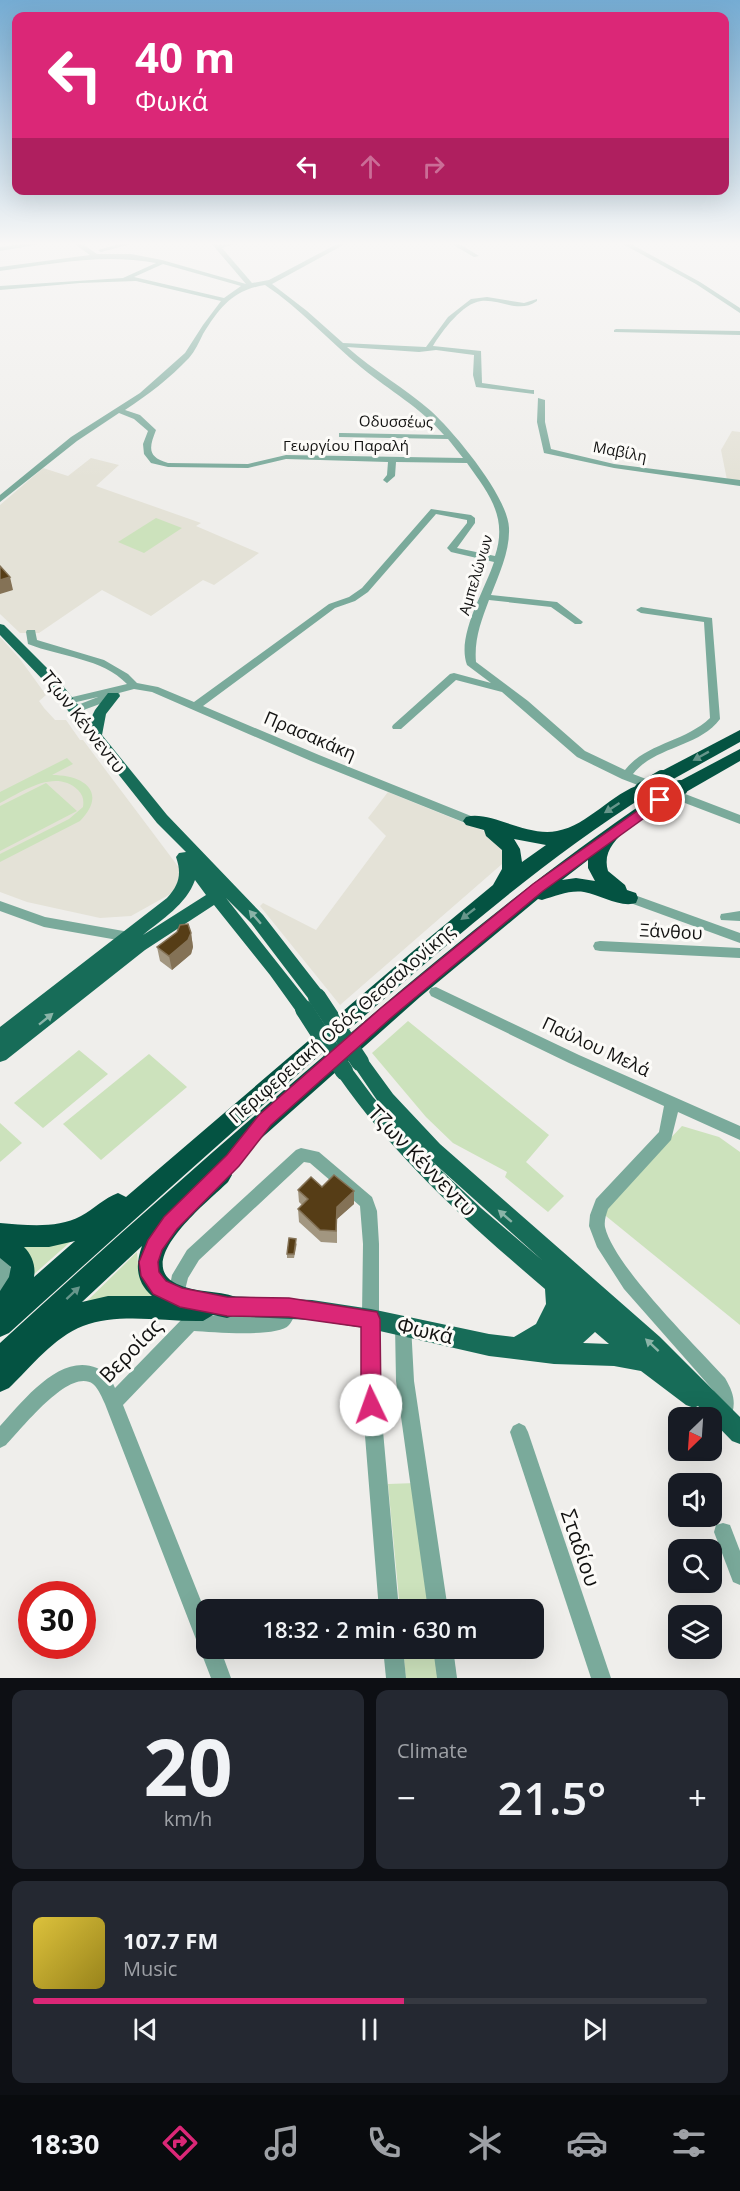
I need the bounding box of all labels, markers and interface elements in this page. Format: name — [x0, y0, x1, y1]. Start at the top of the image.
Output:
text: 40 m — [135, 28, 235, 85]
icon: left — [36, 36, 114, 114]
text: Φωκά — [135, 82, 208, 119]
icon: left — [291, 150, 324, 183]
icon: ahead — [354, 150, 387, 183]
icon: right — [417, 150, 450, 183]
street label: Οδυσσέως — [359, 410, 433, 432]
street label: Γεωργίου Παραλή — [283, 435, 409, 455]
street label: Μαβίλη — [592, 436, 649, 466]
street label: Αμπελώνων — [453, 532, 497, 617]
street label: Τζων Κέννεντυ — [36, 665, 131, 778]
street label: Πρασακάκη — [261, 705, 360, 765]
one-way arrow — [692, 751, 709, 761]
pin — [634, 774, 685, 825]
icon: arrive — [643, 783, 676, 816]
one-way arrow — [603, 803, 620, 814]
one-way arrow — [460, 907, 476, 920]
one-way arrow — [249, 910, 262, 925]
street label: Ξάνθου — [639, 917, 703, 945]
street label: Περιφερειακή Οδός Θεσσαλονίκης — [223, 918, 460, 1128]
street label: Παύλου Μελά — [539, 1011, 654, 1082]
one-way arrow — [38, 1013, 53, 1025]
street label: Τζων Κέννεντυ — [362, 1099, 483, 1222]
one-way arrow — [498, 1210, 513, 1223]
one-way arrow — [66, 1286, 80, 1300]
street label: Φωκά — [394, 1310, 456, 1350]
street label: Βεροίας — [93, 1312, 168, 1388]
one-way arrow — [644, 1338, 659, 1352]
position arrow — [339, 1373, 403, 1437]
north arrow — [668, 1407, 722, 1461]
map controls — [668, 1407, 722, 1659]
button: sound — [668, 1473, 722, 1527]
street label: Σταδίου — [555, 1505, 607, 1590]
button: search — [668, 1539, 722, 1593]
speed limit sign: 30 — [18, 1581, 96, 1659]
button: layers — [668, 1605, 722, 1659]
text: 18:32 · 2 min · 630 m — [262, 1614, 478, 1644]
text: 20 — [143, 1713, 233, 1819]
text: Climate — [397, 1737, 468, 1764]
text: 21.5° — [498, 1767, 606, 1828]
text: − — [397, 1775, 416, 1820]
text: + — [688, 1775, 707, 1820]
text: km/h — [164, 1805, 212, 1832]
text: 107.7 FM — [123, 1925, 218, 1955]
text: Music — [123, 1955, 177, 1982]
icon: previous — [129, 2013, 162, 2046]
icon: pause — [353, 2013, 386, 2046]
icon: next — [578, 2013, 611, 2046]
icon: directions — [159, 2122, 201, 2164]
icon: music — [261, 2122, 303, 2164]
icon: phone — [363, 2122, 405, 2164]
icon: climate — [464, 2122, 506, 2164]
icon: car — [566, 2122, 608, 2164]
icon: filters — [668, 2122, 710, 2164]
text: 18:30 — [30, 2125, 99, 2162]

